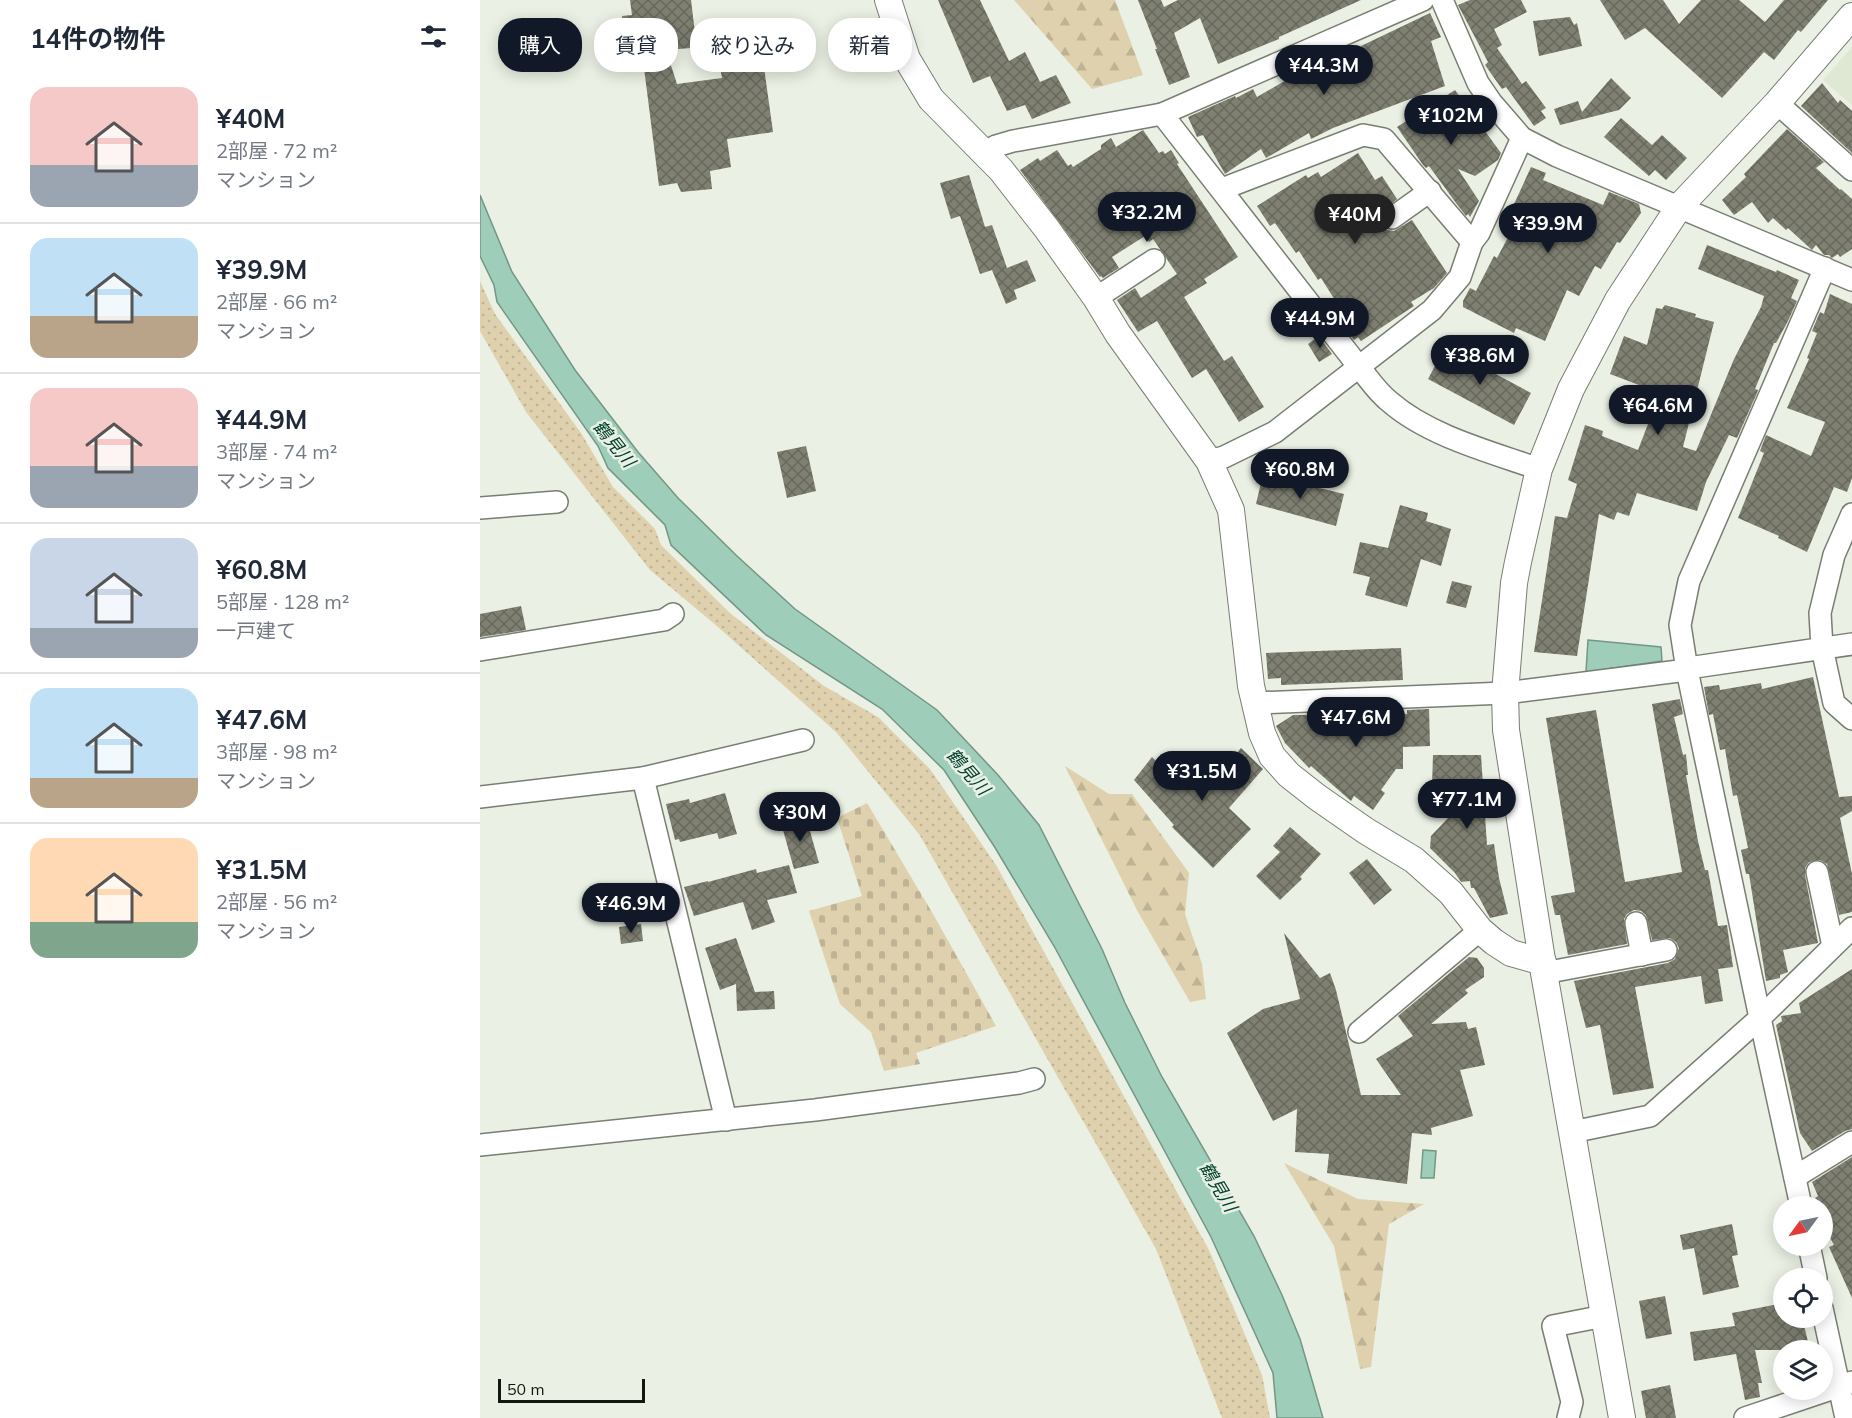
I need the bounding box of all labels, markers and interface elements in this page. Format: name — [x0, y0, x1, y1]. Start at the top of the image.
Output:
chip: 購入 — [498, 18, 582, 72]
chip: 賃貸 — [594, 18, 678, 72]
chip: 絞り込み — [690, 18, 816, 72]
chip: 新着 — [828, 18, 912, 72]
icon: filters — [417, 20, 450, 53]
text: 14件の物件 — [30, 22, 165, 55]
pin: ¥44.3M — [1275, 45, 1373, 96]
text: ¥44.3M — [1289, 52, 1359, 77]
pin: ¥102M — [1409, 95, 1493, 146]
text: ¥40M — [216, 102, 285, 135]
text: ¥102M — [1418, 102, 1484, 127]
icon: home — [78, 111, 150, 183]
text: 2部屋 · 72 m² — [216, 138, 337, 163]
text: マンション — [216, 167, 316, 192]
pin: ¥32.2M — [1098, 192, 1196, 243]
pin: ¥40M — [1319, 194, 1391, 245]
text: ¥32.2M — [1112, 199, 1182, 224]
text: ¥40M — [1328, 201, 1382, 226]
pin: ¥39.9M — [1499, 203, 1597, 254]
text: ¥39.9M — [1513, 210, 1583, 235]
text: ¥39.9M — [216, 253, 307, 286]
icon: home — [78, 262, 150, 334]
text: 2部屋 · 66 m² — [216, 289, 337, 314]
pin: ¥44.9M — [1271, 298, 1369, 349]
text: ¥44.9M — [1285, 305, 1355, 330]
text: マンション — [216, 318, 316, 343]
pin: ¥38.6M — [1431, 335, 1529, 386]
text: ¥38.6M — [1445, 342, 1515, 367]
pin: ¥64.6M — [1609, 385, 1707, 436]
text: ¥64.6M — [1623, 392, 1693, 417]
text: ¥44.9M — [216, 403, 307, 436]
icon: home — [78, 412, 150, 484]
water label: 鶴見川 — [588, 415, 642, 473]
text: 3部屋 · 74 m² — [216, 439, 337, 464]
pin: ¥60.8M — [1251, 449, 1349, 500]
text: ¥60.8M — [1265, 456, 1335, 481]
text: マンション — [216, 468, 316, 493]
text: ¥60.8M — [216, 553, 307, 586]
icon: home — [78, 562, 150, 634]
text: 5部屋 · 128 m² — [216, 589, 349, 614]
text: 一戸建て — [216, 618, 296, 643]
pin: ¥47.6M — [1307, 697, 1405, 748]
text: ¥47.6M — [216, 703, 307, 736]
text: ¥47.6M — [1321, 704, 1391, 729]
icon: home — [78, 712, 150, 784]
text: 3部屋 · 98 m² — [216, 739, 337, 764]
water label: 鶴見川 — [942, 744, 996, 801]
pin: ¥31.5M — [1153, 751, 1251, 802]
text: ¥31.5M — [1167, 758, 1237, 783]
text: マンション — [216, 768, 316, 793]
pin: ¥77.1M — [1418, 779, 1516, 830]
text: ¥77.1M — [1432, 786, 1502, 811]
pin: ¥30M — [764, 792, 836, 843]
text: ¥30M — [773, 799, 827, 824]
text: ¥31.5M — [216, 853, 307, 886]
icon: home — [78, 862, 150, 934]
pin: ¥46.9M — [582, 883, 680, 934]
text: 2部屋 · 56 m² — [216, 889, 337, 914]
text: ¥46.9M — [596, 890, 666, 915]
text: マンション — [216, 918, 316, 943]
water label: 鶴見川 — [1195, 1158, 1243, 1218]
north arrow — [1773, 1196, 1833, 1256]
map controls — [1773, 1196, 1833, 1400]
button: locate — [1773, 1268, 1833, 1328]
button: layers — [1773, 1340, 1833, 1400]
scale bar — [498, 1376, 645, 1404]
text: 50 m — [507, 1379, 544, 1399]

